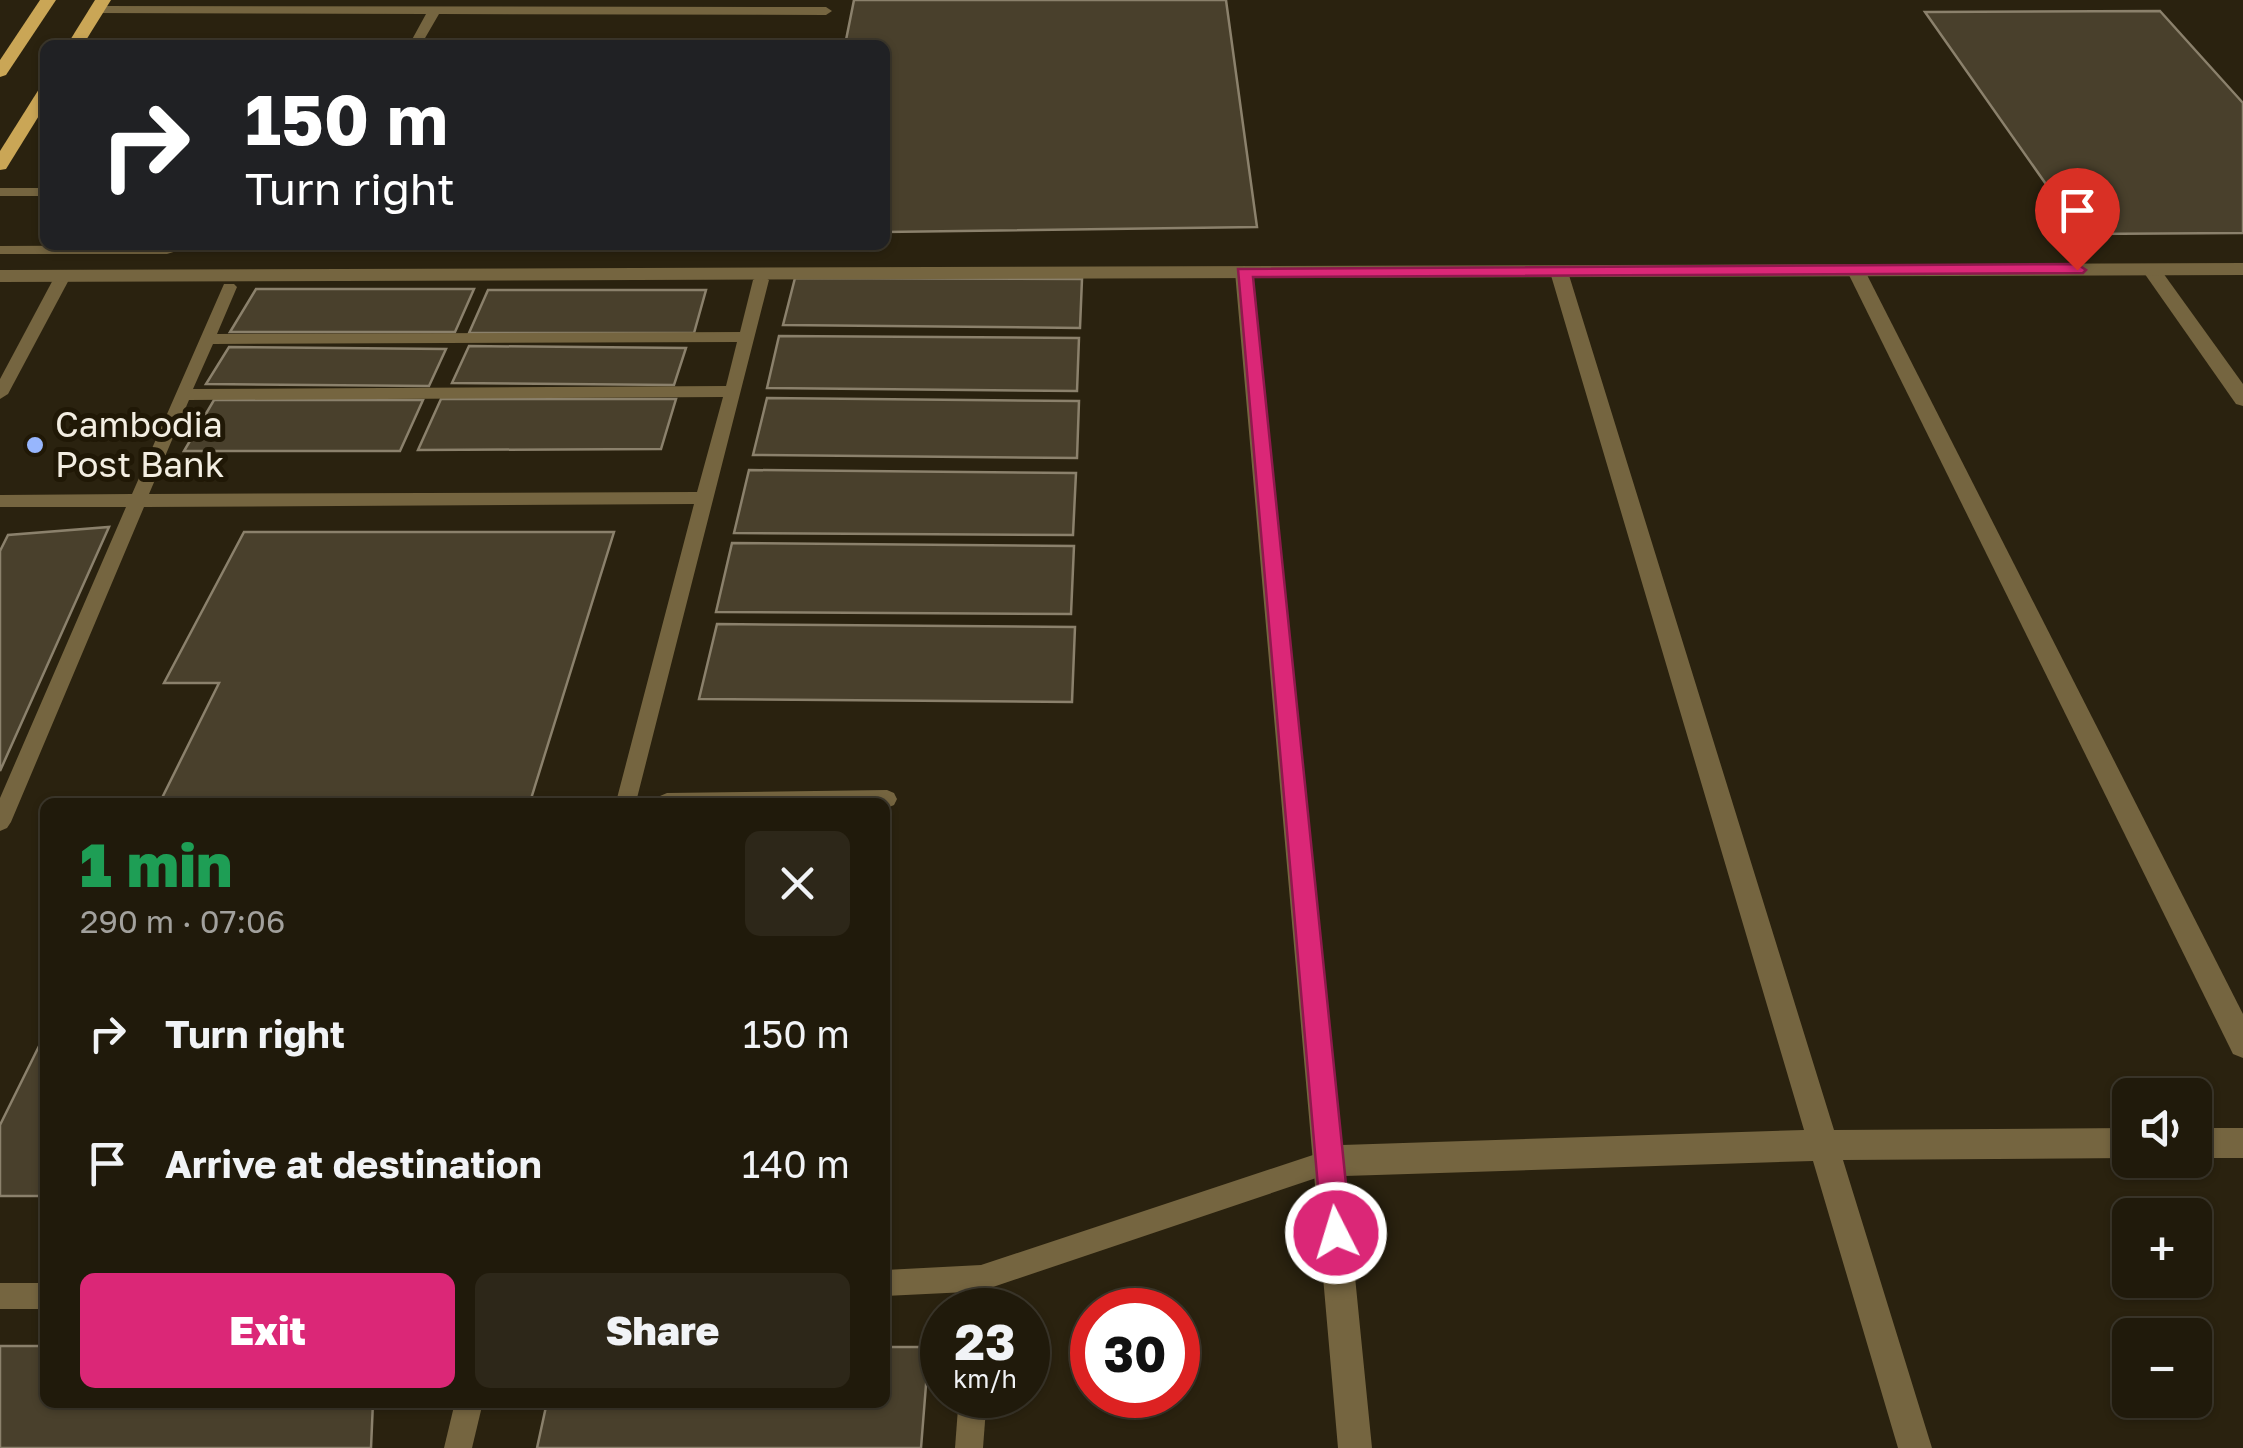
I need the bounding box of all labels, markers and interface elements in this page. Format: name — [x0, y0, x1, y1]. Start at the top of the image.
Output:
text: 150 m — [245, 76, 448, 160]
icon: right — [80, 80, 210, 210]
text: Turn right — [245, 161, 455, 215]
pin — [2035, 168, 2120, 271]
icon: arrive — [2050, 183, 2105, 238]
place label: Cambodia Post Bank — [55, 403, 224, 485]
marker: Cambodia Post Bank — [24, 434, 46, 456]
text: 1 min — [80, 828, 232, 900]
button: close — [745, 831, 850, 936]
text: 290 m · 07:06 — [80, 902, 285, 940]
icon: right — [80, 1006, 135, 1061]
text: Turn right — [165, 1011, 345, 1056]
text: 150 m — [743, 1011, 850, 1056]
map controls — [2112, 1078, 2212, 1418]
button: sound — [2112, 1078, 2212, 1178]
icon: arrive — [80, 1136, 135, 1191]
text: Arrive at destination — [165, 1141, 542, 1186]
text: 140 m — [742, 1141, 850, 1186]
position arrow — [1284, 1181, 1388, 1285]
button: + — [2112, 1198, 2212, 1298]
button: Exit — [80, 1273, 455, 1388]
button: Share — [475, 1273, 850, 1388]
speed limit sign: 30 — [1070, 1288, 1200, 1418]
text: 23 — [954, 1311, 1015, 1371]
button: − — [2112, 1318, 2212, 1418]
text: km/h — [953, 1363, 1017, 1394]

